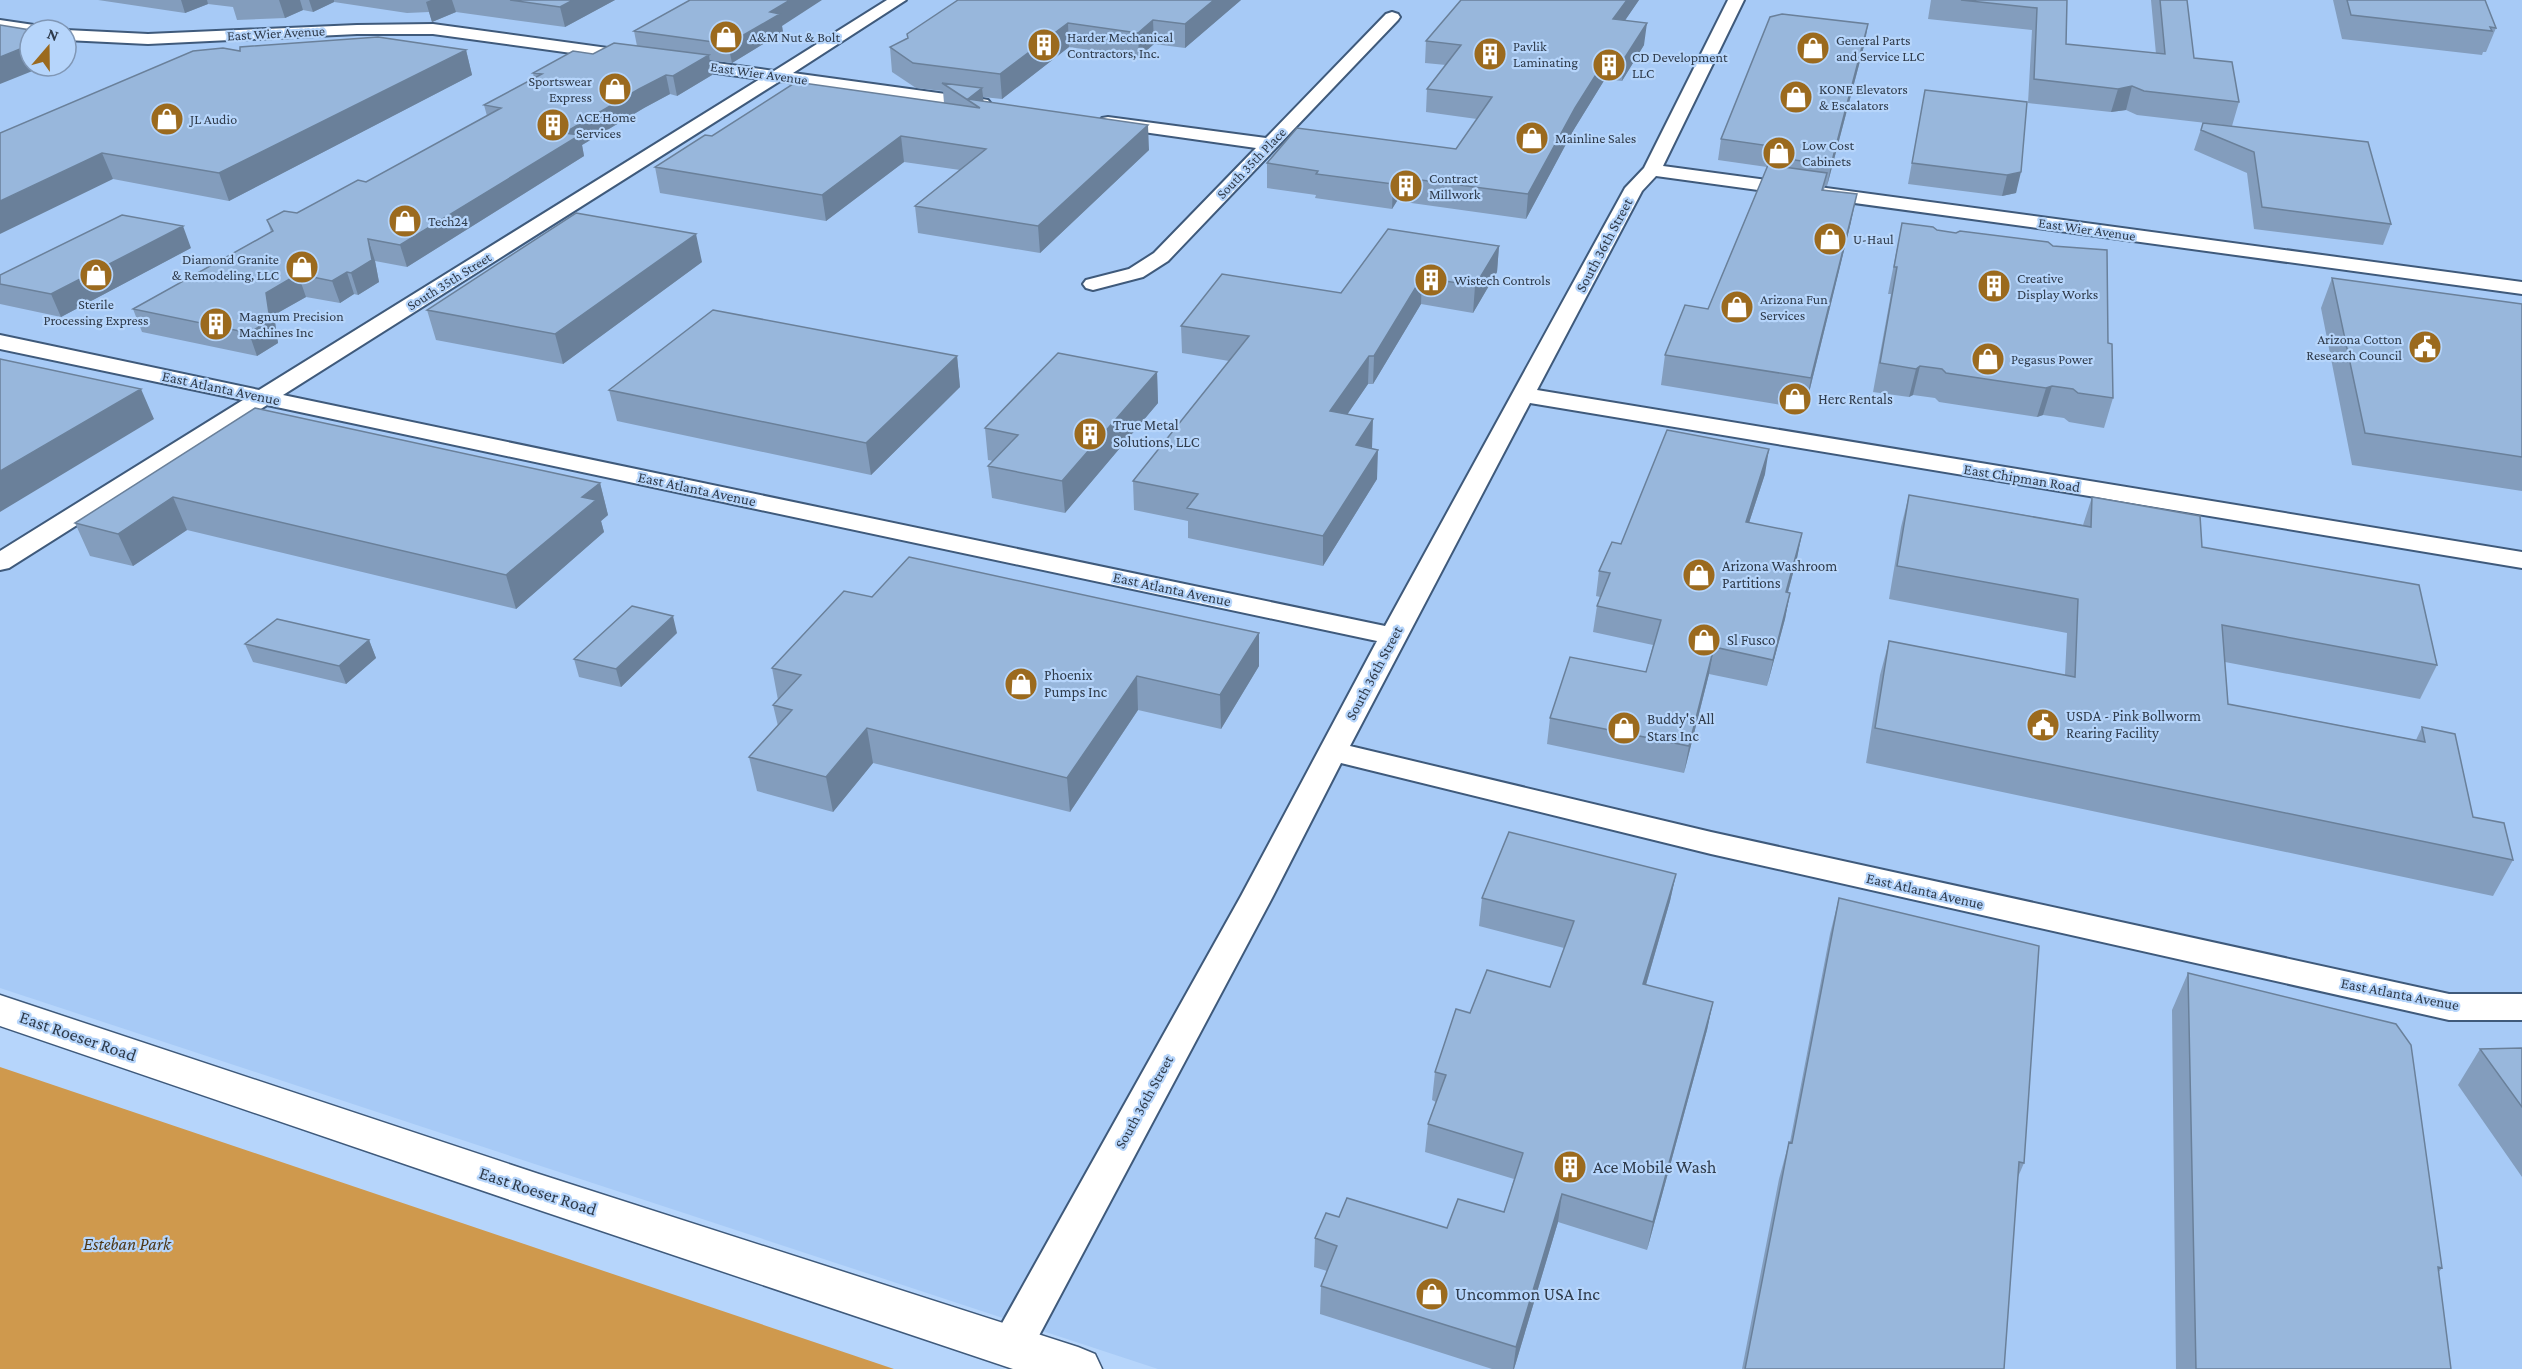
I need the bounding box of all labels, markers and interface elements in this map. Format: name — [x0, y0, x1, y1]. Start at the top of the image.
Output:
north arrow — [18, 18, 78, 78]
shop icon: A&M Nut & Bolt — [708, 19, 744, 55]
street label: East Wier Avenue — [227, 22, 325, 44]
text: N — [45, 25, 61, 44]
building icon: Harder Mechanical Contractors, Inc. — [1026, 27, 1062, 63]
place label: A&M Nut & Bolt — [749, 29, 840, 45]
place label: Harder Mechanical Contractors, Inc. — [1067, 29, 1173, 61]
shop icon: General Parts and Service LLC — [1795, 30, 1831, 66]
place label: General Parts and Service LLC — [1836, 32, 1925, 64]
building icon: Pavlik Laminating — [1472, 36, 1508, 72]
place label: Pavlik Laminating — [1513, 38, 1578, 70]
building icon: CD Development LLC — [1591, 47, 1627, 83]
place label: CD Development LLC — [1632, 49, 1728, 81]
street label: East Wier Avenue — [709, 58, 809, 88]
shop icon: Sportswear Express — [597, 71, 633, 107]
place label: Sportswear Express — [528, 73, 592, 105]
shop icon: KONE Elevators & Escalators — [1778, 79, 1814, 115]
place label: KONE Elevators & Escalators — [1819, 81, 1908, 113]
shop icon: JL Audio — [149, 101, 185, 137]
building icon: ACE Home Services — [535, 107, 571, 143]
place label: ACE Home Services — [576, 109, 636, 141]
place label: JL Audio — [188, 111, 237, 127]
shop icon: Mainline Sales — [1514, 120, 1550, 156]
street label: South 35th Place — [1213, 124, 1289, 202]
place label: Mainline Sales — [1555, 130, 1636, 146]
shop icon: Low Cost Cabinets — [1761, 135, 1797, 171]
place label: Low Cost Cabinets — [1802, 137, 1854, 169]
building icon: Contract Millwork — [1388, 168, 1424, 204]
place label: Contract Millwork — [1429, 170, 1481, 202]
street label: South 36th Street — [1573, 194, 1636, 295]
shop icon: Tech24 — [387, 203, 423, 239]
place label: Tech24 — [428, 213, 468, 229]
street label: East Wier Avenue — [2037, 214, 2137, 244]
shop icon: U-Haul — [1812, 221, 1848, 257]
place label: U-Haul — [1853, 231, 1894, 247]
street label: South 35th Street — [404, 248, 494, 313]
shop icon: Diamond Granite & Remodeling, LLC — [284, 249, 320, 285]
place label: Diamond Granite & Remodeling, LLC — [172, 251, 279, 283]
shop icon: Sterile Processing Express — [78, 257, 114, 293]
building icon: Wistech Controls — [1413, 262, 1449, 298]
building icon: Creative Display Works — [1976, 268, 2012, 304]
place label: Creative Display Works — [2017, 270, 2098, 302]
place label: Wistech Controls — [1454, 272, 1550, 288]
shop icon: Arizona Fun Services — [1719, 289, 1755, 325]
place label: Arizona Fun Services — [1760, 291, 1828, 323]
place label: Sterile Processing Express — [43, 296, 149, 328]
building icon: Magnum Precision Machines Inc — [198, 306, 234, 342]
place label: Magnum Precision Machines Inc — [239, 308, 344, 340]
public building icon: Arizona Cotton Research Council — [2407, 329, 2443, 365]
place label: Arizona Cotton Research Council — [2306, 331, 2402, 363]
shop icon: Pegasus Power — [1970, 341, 2006, 377]
place label: Pegasus Power — [2011, 351, 2093, 367]
street label: East Atlanta Avenue — [161, 368, 282, 408]
shop icon: Herc Rentals — [1777, 381, 1813, 417]
place label: Herc Rentals — [1818, 391, 1893, 407]
building icon: True Metal Solutions, LLC — [1072, 416, 1108, 452]
place label: True Metal Solutions, LLC — [1113, 417, 1200, 450]
street label: East Chipman Road — [1962, 461, 2081, 496]
street label: East Atlanta Avenue — [637, 469, 758, 509]
shop icon: Arizona Washroom Partitions — [1681, 557, 1717, 593]
place label: Arizona Washroom Partitions — [1722, 558, 1837, 591]
street label: East Atlanta Avenue — [1112, 569, 1233, 609]
street label: South 36th Street — [1343, 622, 1406, 723]
shop icon: Sl Fusco — [1686, 622, 1722, 658]
place label: Sl Fusco — [1727, 632, 1775, 648]
shop icon: Phoenix Pumps Inc — [1003, 666, 1039, 702]
place label: Phoenix Pumps Inc — [1044, 667, 1108, 701]
public building icon: USDA - Pink Bollworm Rearing Facility — [2025, 707, 2061, 743]
place label: USDA - Pink Bollworm Rearing Facility — [2066, 708, 2201, 742]
shop icon: Buddy's All Stars Inc — [1606, 710, 1642, 746]
place label: Buddy's All Stars Inc — [1647, 711, 1714, 744]
street label: East Atlanta Avenue — [1865, 870, 1986, 912]
street label: East Atlanta Avenue — [2340, 975, 2461, 1013]
street label: East Roeser Road — [17, 1007, 140, 1066]
street label: South 36th Street — [1112, 1052, 1177, 1151]
building icon: Ace Mobile Wash — [1552, 1149, 1588, 1185]
place label: Ace Mobile Wash — [1593, 1157, 1717, 1177]
street label: East Roeser Road — [477, 1163, 600, 1220]
park label: Esteban Park — [83, 1234, 172, 1254]
shop icon: Uncommon USA Inc — [1414, 1276, 1450, 1312]
place label: Uncommon USA Inc — [1455, 1284, 1600, 1304]

